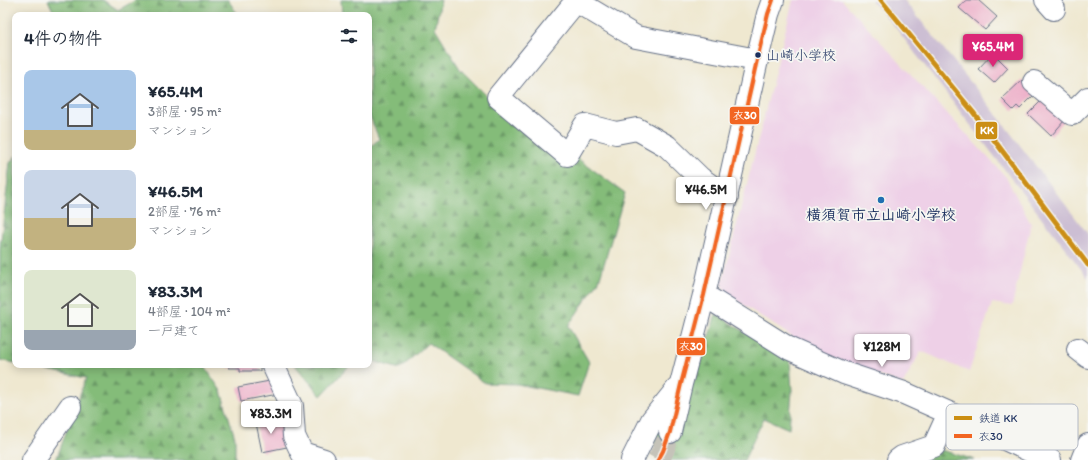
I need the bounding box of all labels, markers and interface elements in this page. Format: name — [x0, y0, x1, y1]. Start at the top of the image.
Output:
icon: filters — [338, 25, 360, 47]
text: 4件の物件 — [24, 28, 102, 48]
pin: ¥65.4M — [960, 34, 1026, 68]
text: ¥65.4M — [972, 39, 1014, 54]
place label: 山崎小学校 — [766, 47, 836, 64]
marker: 山崎小学校 — [753, 50, 763, 60]
text: ¥65.4M — [148, 81, 203, 101]
icon: home — [56, 86, 104, 134]
text: 3部屋 · 95 m² — [148, 104, 222, 119]
line badge: 衣30 — [729, 106, 760, 125]
text: 衣30 — [733, 109, 757, 122]
line badge: KK — [975, 121, 998, 140]
text: マンション — [148, 123, 212, 138]
text: KK — [980, 124, 994, 137]
pin: ¥46.5M — [673, 177, 739, 211]
text: ¥46.5M — [148, 181, 203, 201]
text: ¥46.5M — [685, 182, 727, 197]
icon: home — [56, 186, 104, 234]
marker: 横須賀市立山崎小学校 — [876, 195, 886, 205]
text: 2部屋 · 76 m² — [148, 204, 221, 219]
place label: 横須賀市立山崎小学校 — [806, 206, 956, 224]
text: マンション — [148, 223, 212, 238]
text: ¥83.3M — [148, 281, 203, 301]
icon: home — [56, 286, 104, 334]
text: 4部屋 · 104 m² — [148, 304, 231, 319]
text: 一戸建て — [148, 323, 200, 338]
pin: ¥128M — [854, 334, 910, 368]
line badge: 衣30 — [676, 337, 706, 356]
text: ¥128M — [863, 339, 901, 354]
text: 衣30 — [679, 340, 703, 353]
pin: ¥83.3M — [238, 401, 304, 435]
legend — [946, 404, 1078, 450]
text: ¥83.3M — [250, 406, 292, 421]
text: 鉄道 KK — [979, 412, 1018, 425]
text: 衣30 — [979, 430, 1003, 443]

